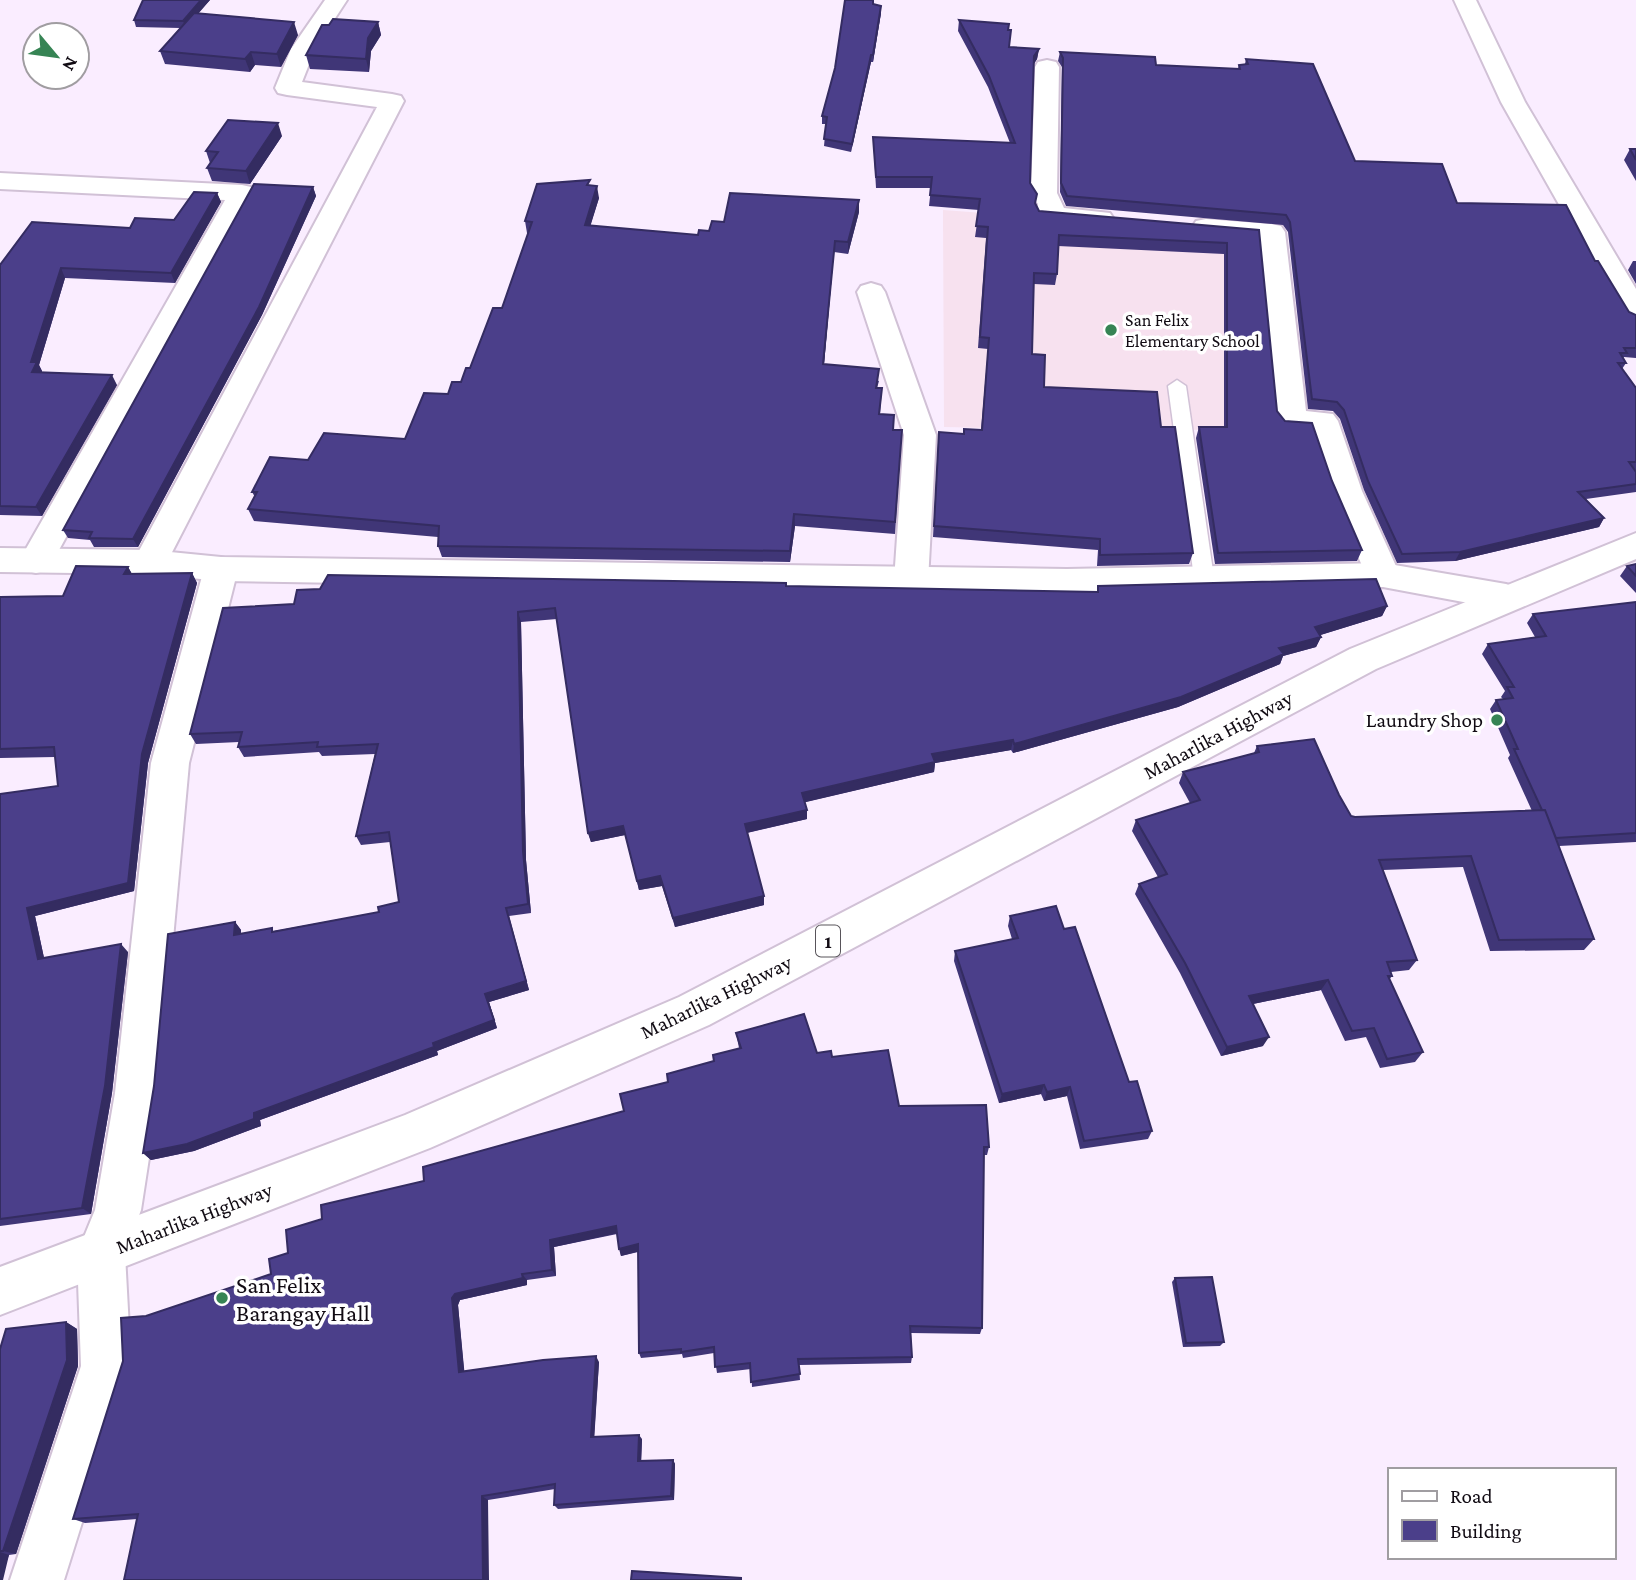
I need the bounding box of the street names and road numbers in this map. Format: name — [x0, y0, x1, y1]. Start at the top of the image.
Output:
street label: Maharlika Highway — [1139, 685, 1297, 784]
road number: 1 — [816, 925, 840, 956]
street label: Maharlika Highway — [636, 950, 796, 1044]
street label: Maharlika Highway — [113, 1177, 276, 1259]

